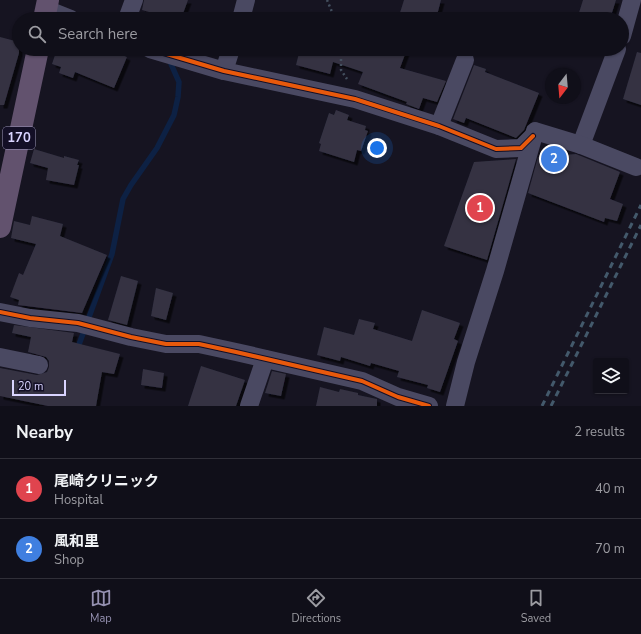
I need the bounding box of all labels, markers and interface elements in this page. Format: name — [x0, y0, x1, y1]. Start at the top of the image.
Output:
search box — [12, 12, 629, 56]
icon: search — [26, 23, 48, 45]
text: Search here — [58, 24, 138, 44]
north arrow — [545, 68, 581, 104]
road number: 170 — [3, 127, 35, 149]
your location — [367, 138, 387, 158]
pin: 2 — [541, 144, 567, 174]
pin: 1 — [467, 193, 493, 223]
map controls — [593, 358, 629, 394]
button: layers — [593, 358, 629, 394]
scale bar — [12, 378, 66, 397]
text: 20 m — [18, 379, 43, 394]
text: Nearby — [16, 421, 73, 444]
text: 2 results — [574, 423, 625, 441]
text: 尾崎クリニック — [54, 471, 159, 491]
text: 1 — [25, 480, 33, 498]
text: 40 m — [595, 480, 625, 498]
text: Hospital — [54, 491, 103, 509]
text: 風和里 — [54, 531, 99, 551]
text: 2 — [25, 540, 33, 558]
text: 70 m — [595, 540, 625, 558]
text: Shop — [54, 551, 84, 569]
tab: Map — [90, 587, 112, 626]
tab: Directions — [292, 587, 341, 626]
tab: Saved — [521, 587, 551, 626]

